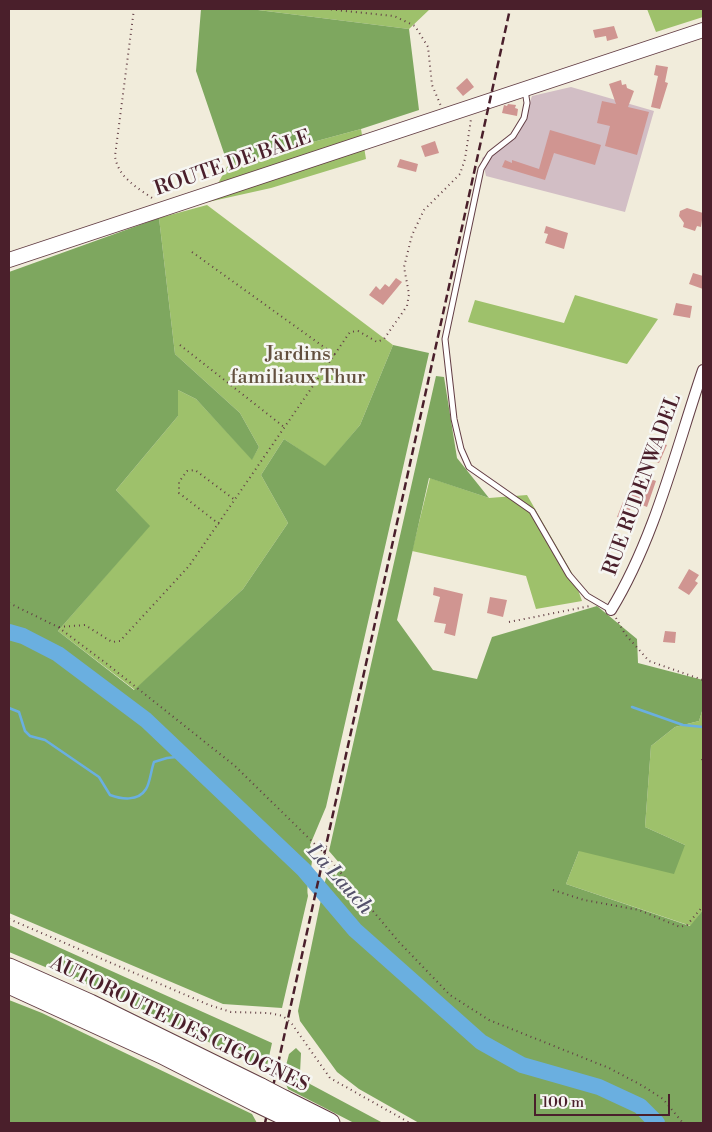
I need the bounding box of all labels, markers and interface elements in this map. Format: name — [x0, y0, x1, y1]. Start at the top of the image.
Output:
street label: ROUTE DE BÂLE — [152, 126, 314, 202]
park label: Jardins familiaux Thur — [230, 343, 366, 390]
street label: RUE RUDENWADEL — [599, 391, 687, 579]
water label: La Lauch — [301, 840, 377, 920]
street label: AUTOROUTE DES CIGOGNES — [46, 952, 312, 1098]
scale bar — [537, 1084, 673, 1116]
text: 100 m — [542, 1093, 584, 1112]

